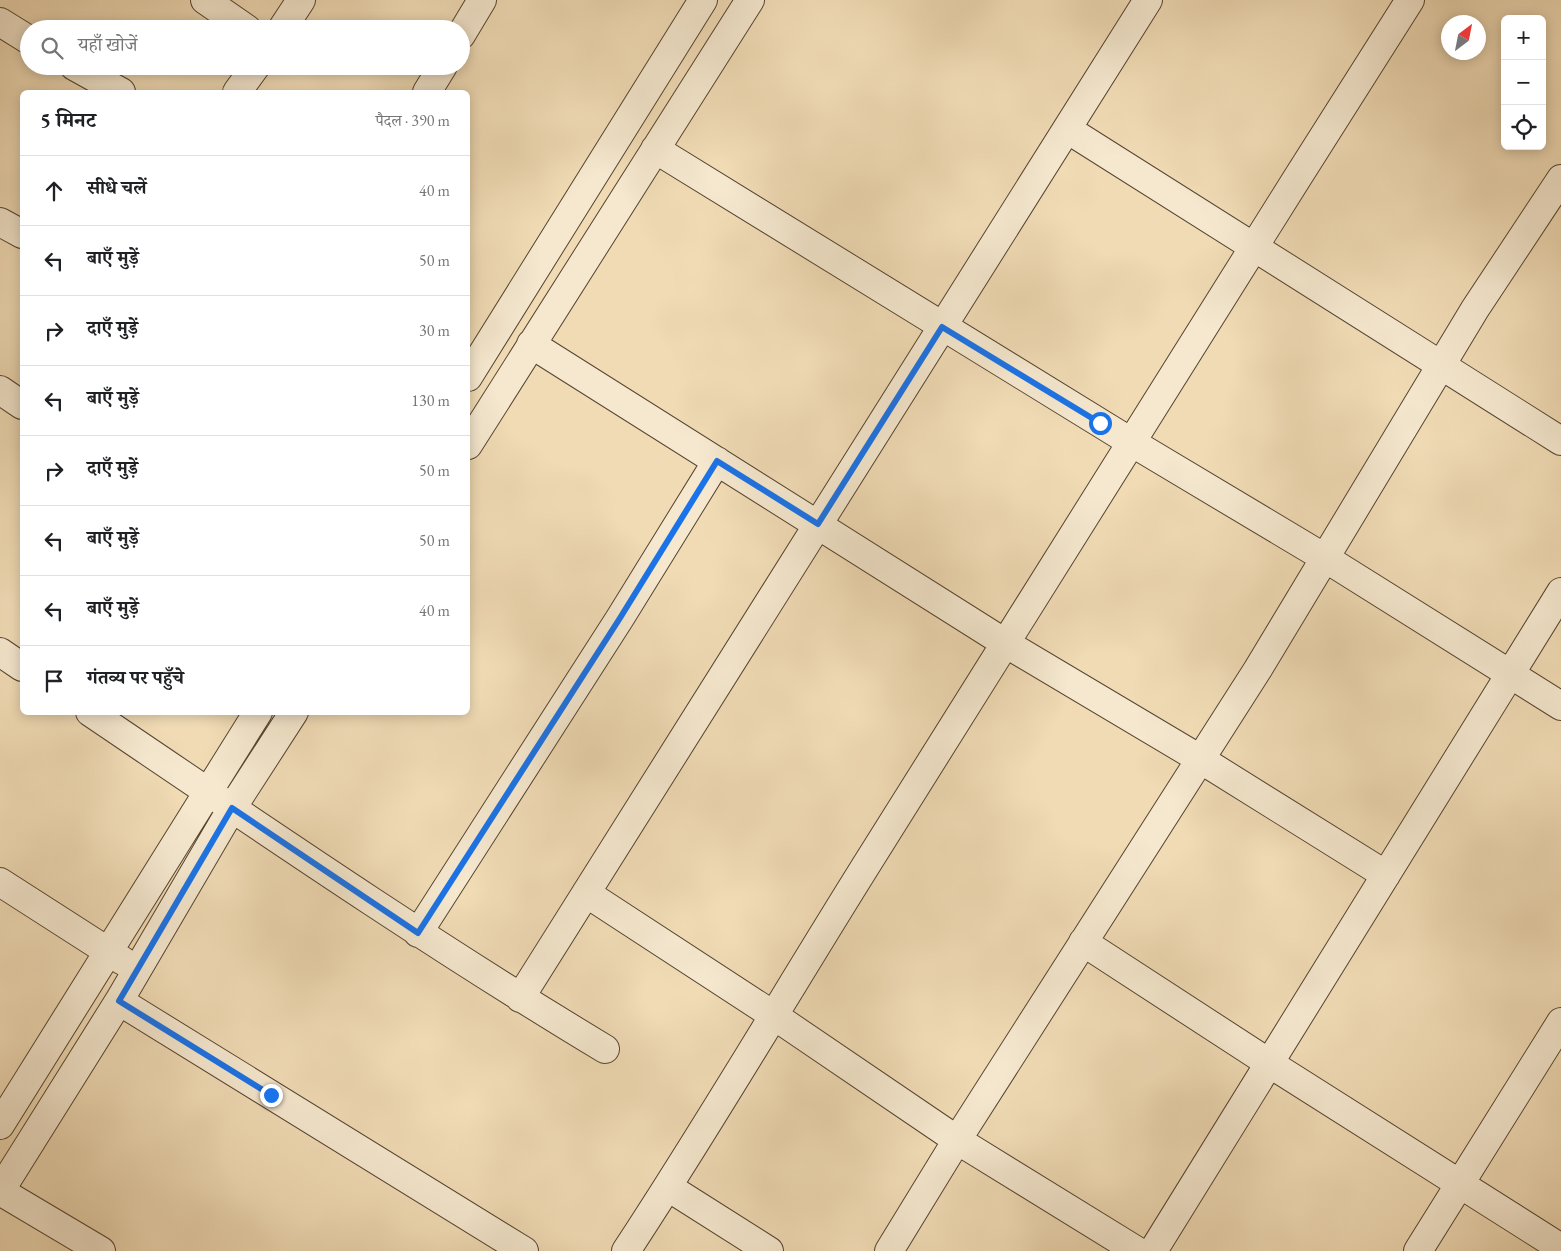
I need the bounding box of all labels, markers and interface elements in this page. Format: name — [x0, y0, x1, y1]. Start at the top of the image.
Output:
north arrow — [1441, 15, 1486, 60]
map controls — [1501, 15, 1546, 150]
button: + — [1501, 15, 1546, 60]
search box — [20, 20, 470, 75]
text: यहाँ खोजें — [78, 32, 137, 57]
icon: search — [38, 34, 66, 62]
button: − — [1501, 60, 1546, 105]
button: locate — [1501, 105, 1546, 150]
text: 5 मिनट — [40, 106, 96, 133]
text: पैदल · 390 m — [376, 110, 450, 131]
text: सीधे चलें — [87, 175, 147, 200]
icon: ahead — [40, 177, 68, 205]
text: 40 m — [419, 180, 450, 201]
text: बाएँ मुड़ें — [87, 245, 139, 270]
icon: left — [40, 247, 68, 275]
text: 50 m — [419, 250, 450, 271]
text: दाएँ मुड़ें — [87, 315, 138, 340]
icon: right — [40, 317, 68, 345]
text: 30 m — [419, 320, 450, 341]
text: बाएँ मुड़ें — [87, 385, 139, 410]
icon: left — [40, 387, 68, 415]
text: 130 m — [411, 390, 450, 411]
route start — [1089, 412, 1112, 435]
text: दाएँ मुड़ें — [87, 455, 138, 480]
icon: right — [40, 457, 68, 485]
text: 50 m — [419, 460, 450, 481]
text: बाएँ मुड़ें — [87, 525, 139, 550]
icon: left — [40, 527, 68, 555]
text: 50 m — [419, 530, 450, 551]
text: बाएँ मुड़ें — [87, 595, 139, 620]
icon: left — [40, 597, 68, 625]
text: 40 m — [419, 600, 450, 621]
text: गंतव्य पर पहुँचे — [87, 665, 184, 690]
icon: arrive — [40, 667, 68, 695]
route end — [260, 1084, 283, 1107]

